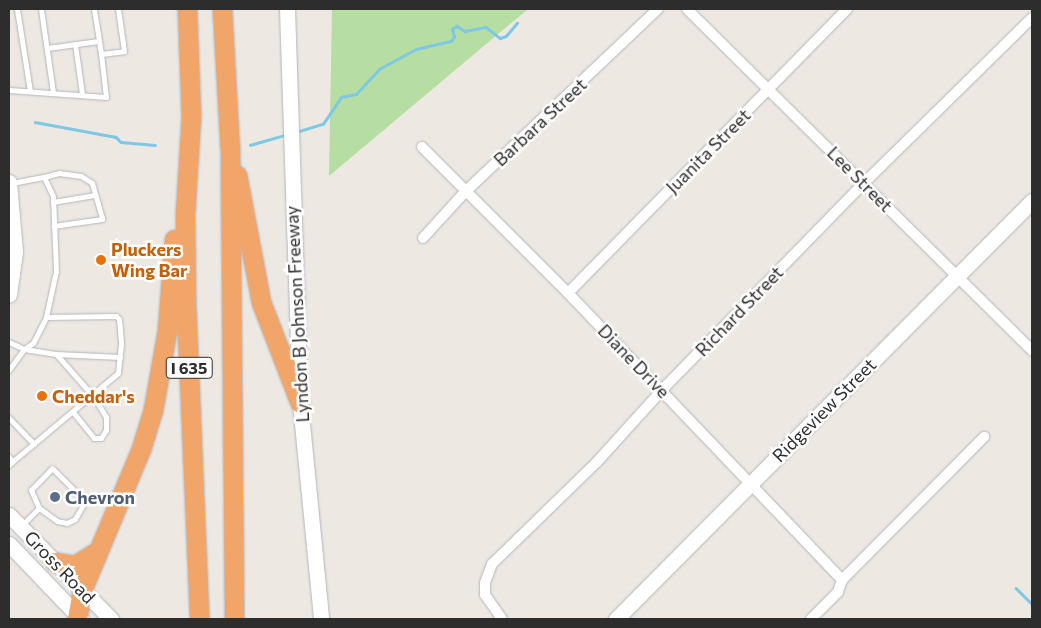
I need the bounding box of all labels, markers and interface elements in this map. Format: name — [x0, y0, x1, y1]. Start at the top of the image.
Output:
street label: Barbara Street — [489, 74, 591, 170]
street label: Juanita Street — [661, 104, 755, 198]
street label: Lee Street — [823, 142, 897, 216]
street label: Lyndon B Johnson Freeway — [281, 205, 313, 423]
place label: Pluckers Wing Bar — [111, 239, 187, 282]
marker: Pluckers Wing Bar — [95, 254, 107, 266]
street label: Richard Street — [691, 261, 787, 361]
street label: Diane Drive — [594, 320, 674, 402]
road number: I 635 — [165, 354, 213, 382]
street label: Ridgeview Street — [768, 354, 880, 466]
place label: Cheddar's — [52, 385, 135, 407]
marker: Cheddar's — [36, 390, 48, 402]
place label: Chevron — [65, 486, 135, 508]
marker: Chevron — [49, 491, 61, 503]
street label: Gross Road — [20, 526, 100, 608]

